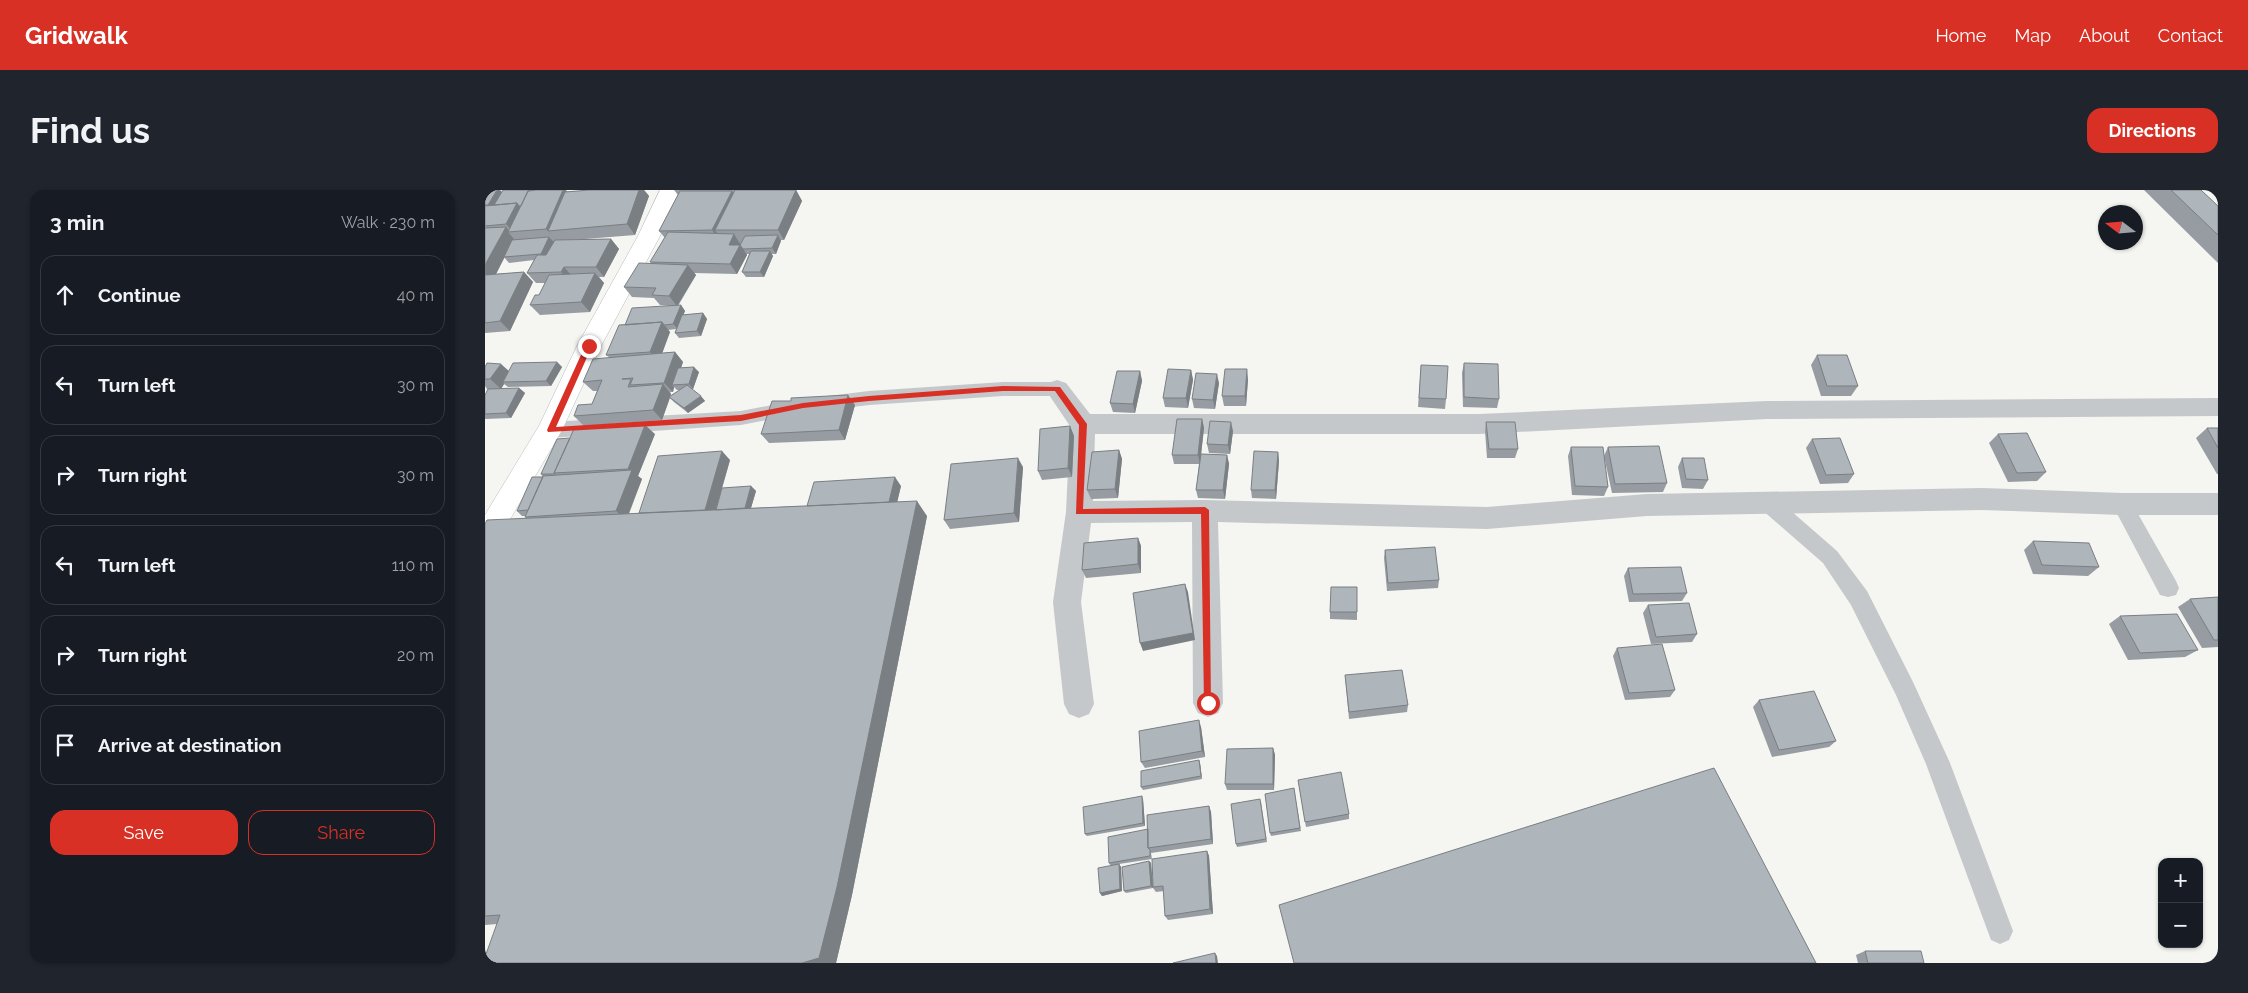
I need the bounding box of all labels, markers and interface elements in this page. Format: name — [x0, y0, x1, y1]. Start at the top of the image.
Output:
text: Gridwalk — [25, 21, 128, 50]
text: Home — [1935, 25, 1986, 46]
text: Map — [2014, 25, 2051, 46]
text: About — [2079, 25, 2130, 46]
text: Contact — [2158, 25, 2223, 46]
button: Directions — [2087, 108, 2218, 153]
text: Find us — [30, 110, 150, 151]
north arrow — [2098, 205, 2143, 250]
text: 3 min — [50, 210, 104, 235]
text: Walk · 230 m — [341, 213, 435, 232]
icon: ahead — [51, 281, 79, 309]
text: Continue — [98, 284, 181, 306]
text: 40 m — [397, 286, 434, 305]
route end — [578, 335, 601, 358]
icon: left — [51, 371, 79, 399]
text: Turn left — [98, 374, 175, 396]
text: 30 m — [397, 376, 434, 395]
icon: right — [51, 461, 79, 489]
text: Turn right — [98, 464, 187, 486]
text: 30 m — [397, 466, 434, 485]
icon: left — [51, 551, 79, 579]
text: Turn left — [98, 554, 175, 576]
text: 110 m — [392, 556, 434, 575]
icon: right — [51, 641, 79, 669]
text: Turn right — [98, 644, 187, 666]
text: 20 m — [397, 646, 434, 665]
route start — [1197, 692, 1220, 715]
icon: arrive — [51, 731, 79, 759]
text: Arrive at destination — [98, 734, 282, 756]
button: Save — [50, 810, 238, 855]
button: Share — [248, 810, 435, 855]
map controls — [2158, 858, 2203, 948]
button: + — [2158, 858, 2203, 903]
button: − — [2158, 903, 2203, 948]

